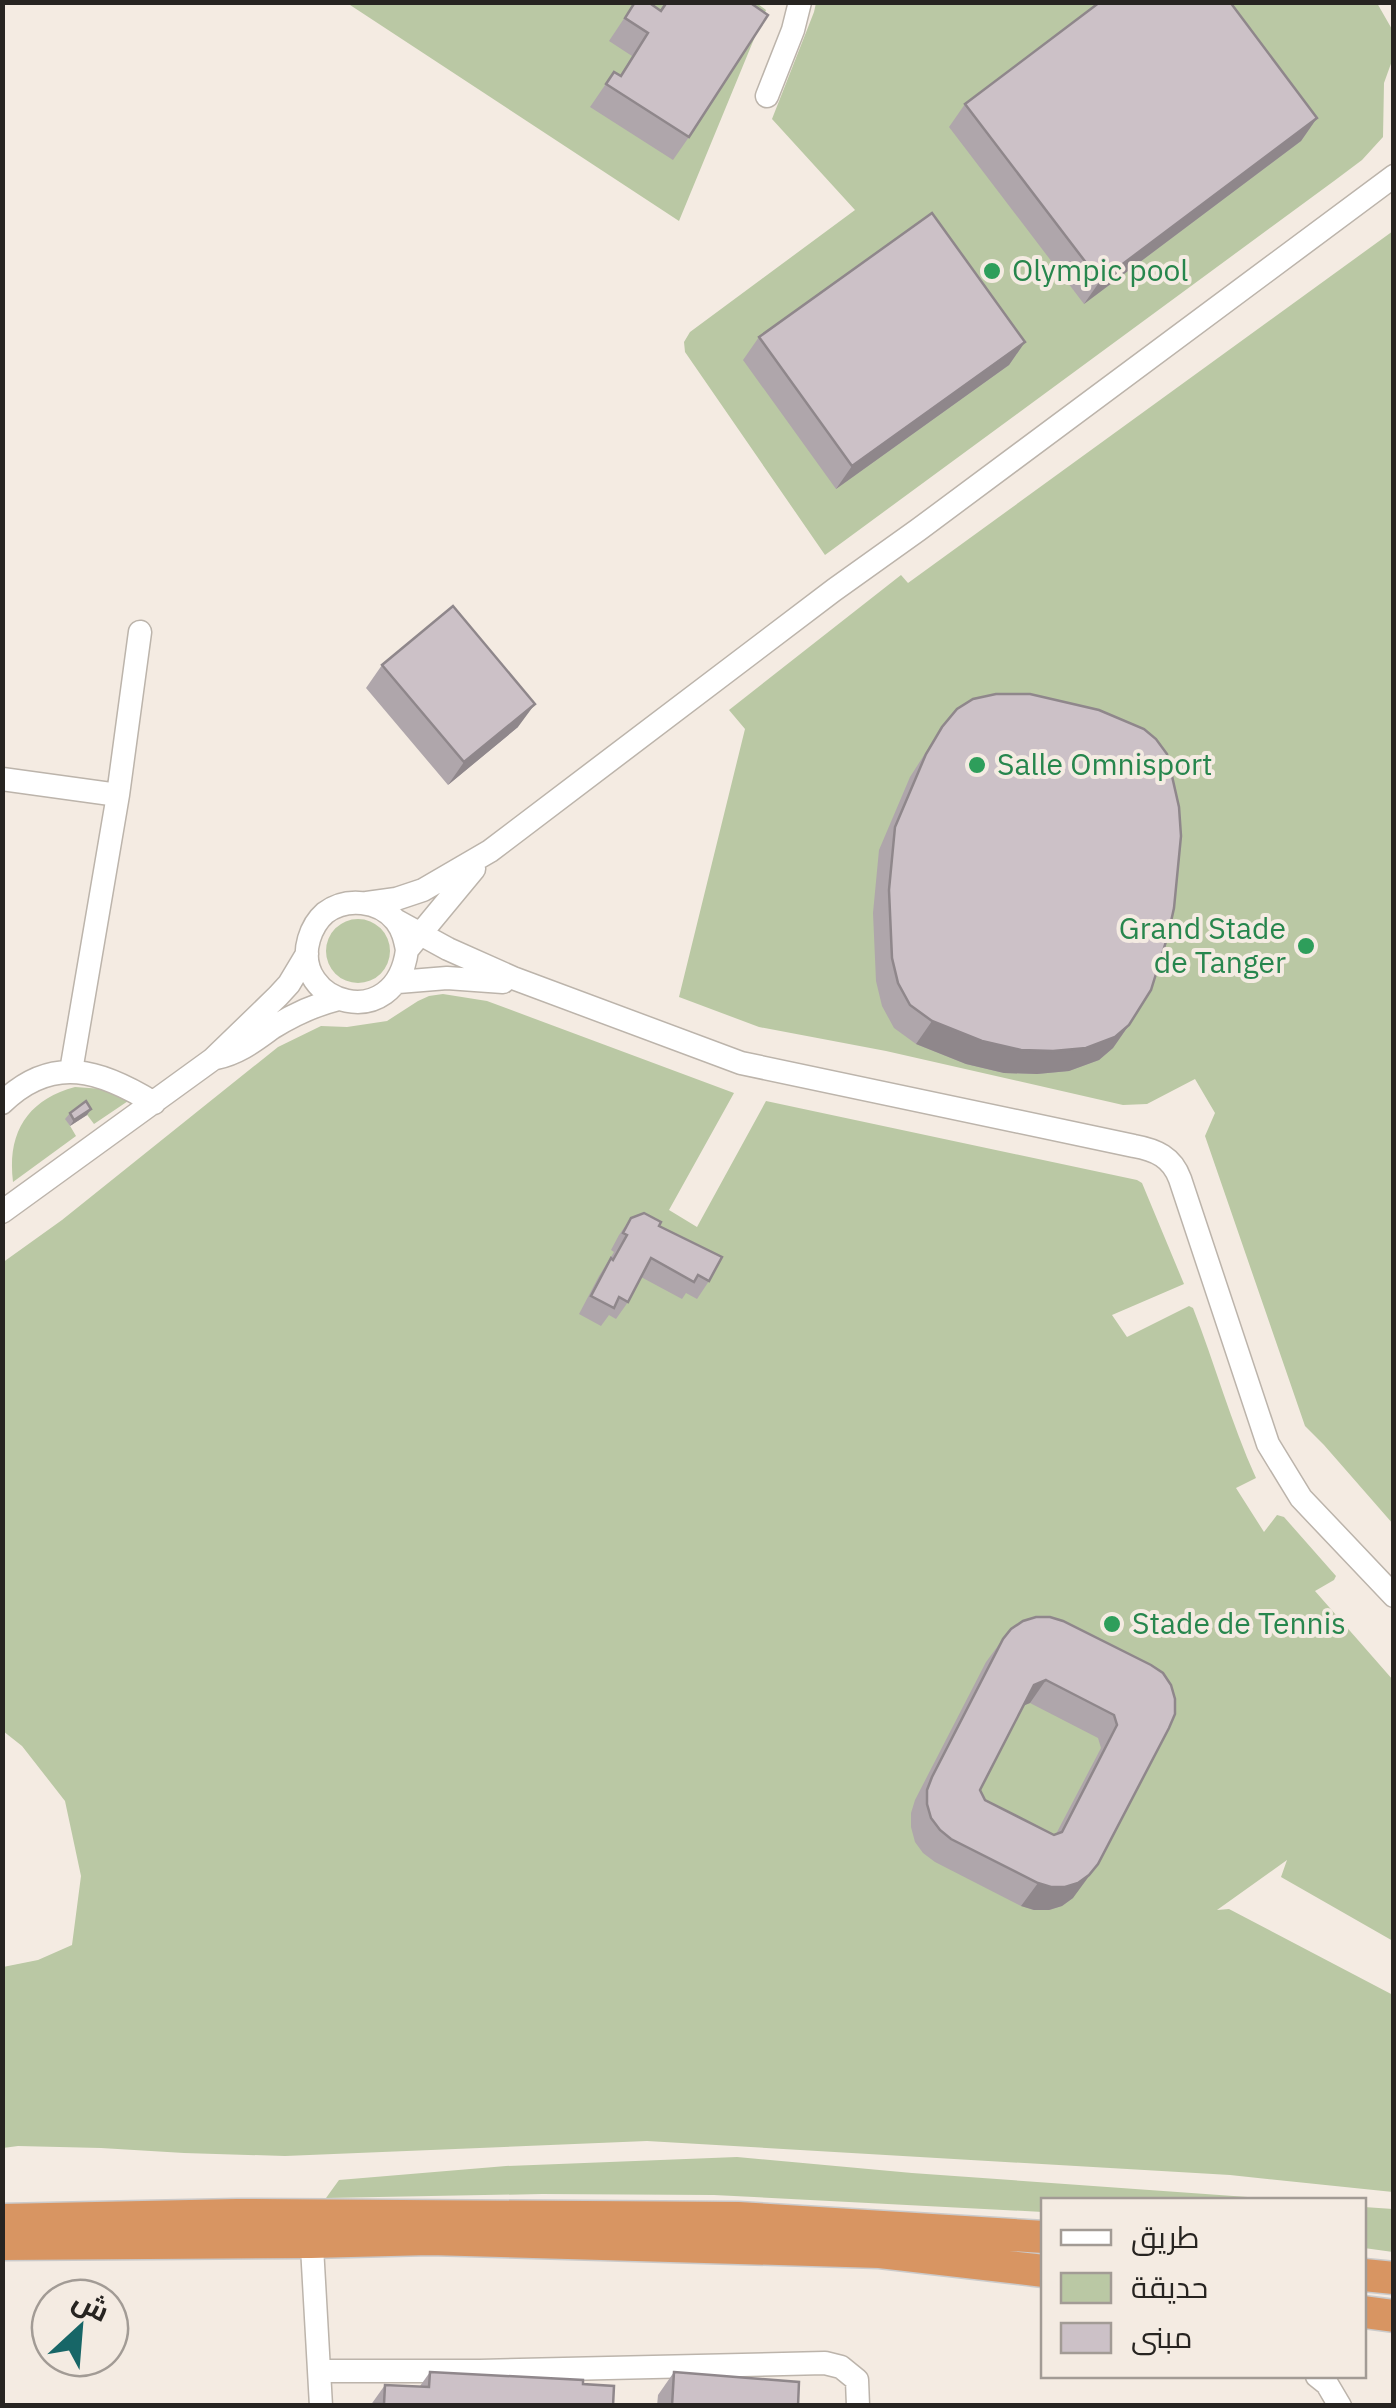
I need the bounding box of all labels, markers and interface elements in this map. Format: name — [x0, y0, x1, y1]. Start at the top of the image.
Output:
place label: Olympic pool — [1012, 250, 1189, 289]
marker: Olympic pool — [981, 260, 1003, 282]
place label: Salle Omnisport — [997, 744, 1213, 783]
marker: Salle Omnisport — [966, 754, 988, 776]
place label: Grand Stade de Tanger — [1119, 908, 1286, 981]
marker: Grand Stade de Tanger — [1295, 935, 1317, 957]
place label: Stade de Tennis — [1132, 1603, 1346, 1642]
marker: Stade de Tennis — [1101, 1613, 1123, 1635]
legend — [1041, 2198, 1366, 2378]
text: طريق — [1131, 2217, 1200, 2256]
text: حديقة — [1131, 2267, 1208, 2306]
north arrow — [30, 2278, 130, 2378]
text: ش — [67, 2281, 115, 2330]
text: مبنى — [1131, 2317, 1192, 2356]

